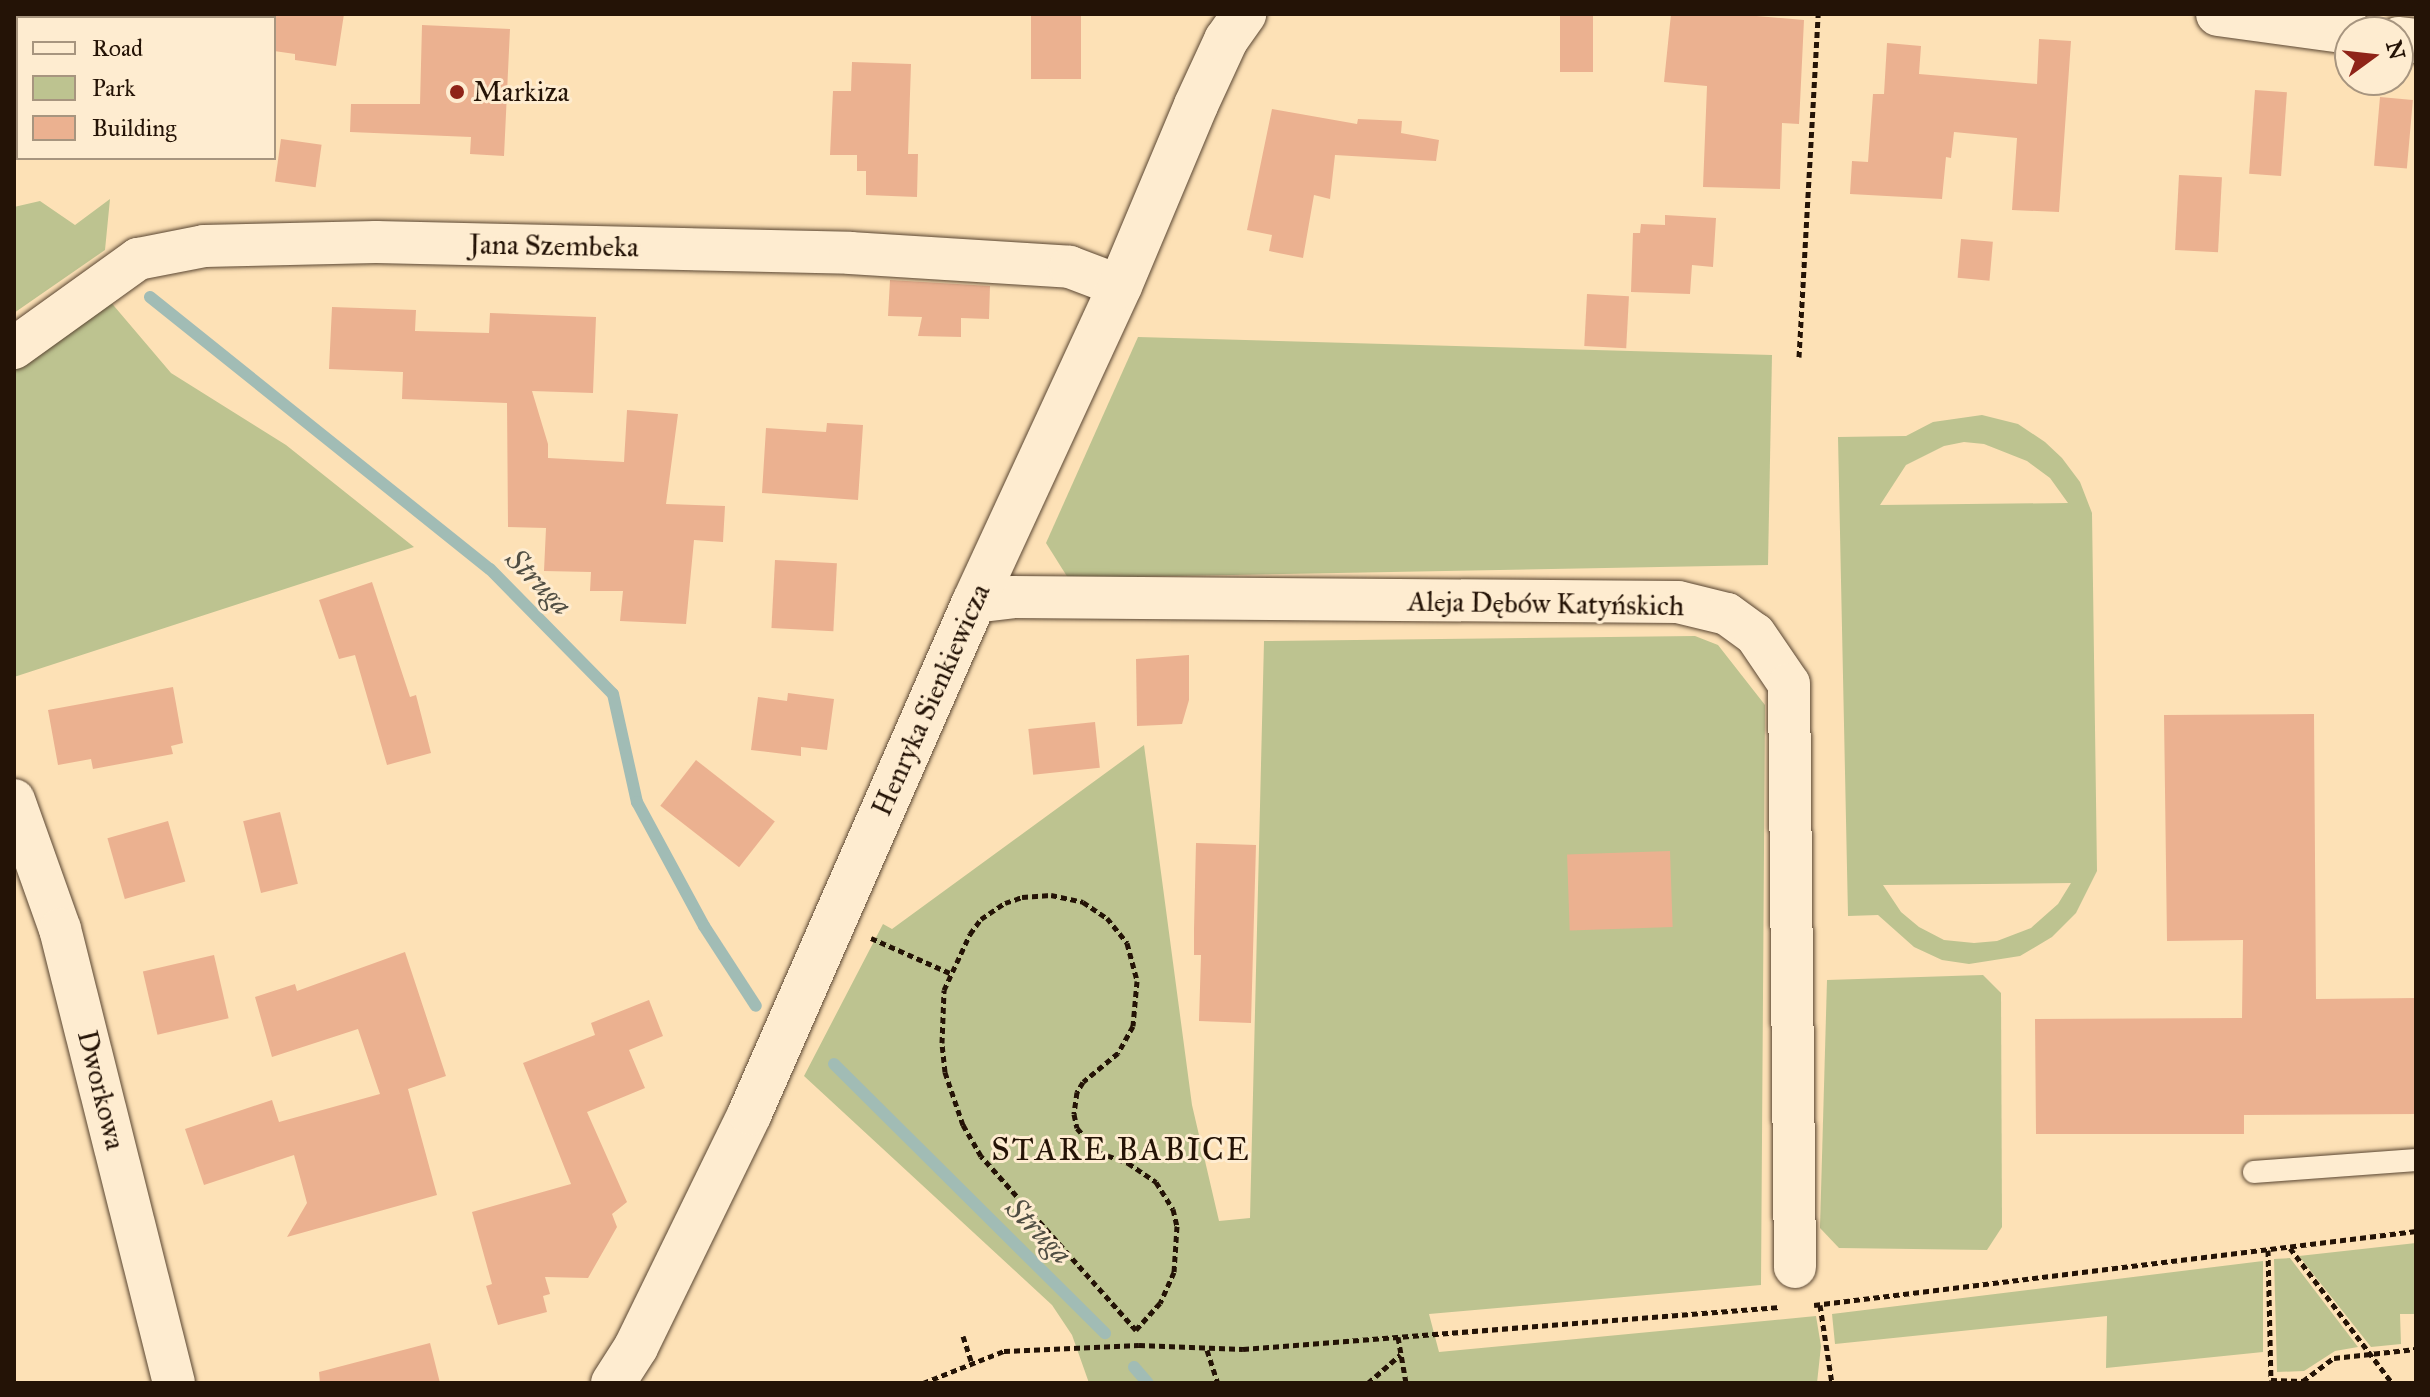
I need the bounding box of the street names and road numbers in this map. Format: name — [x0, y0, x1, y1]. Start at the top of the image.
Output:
street label: Jana Szembeka — [469, 228, 639, 264]
street label: Henryka Sienkiewicza — [865, 579, 997, 821]
street label: Aleja Dębów Katyńskich — [1407, 585, 1685, 623]
street label: Dworkowa — [70, 1027, 132, 1153]

